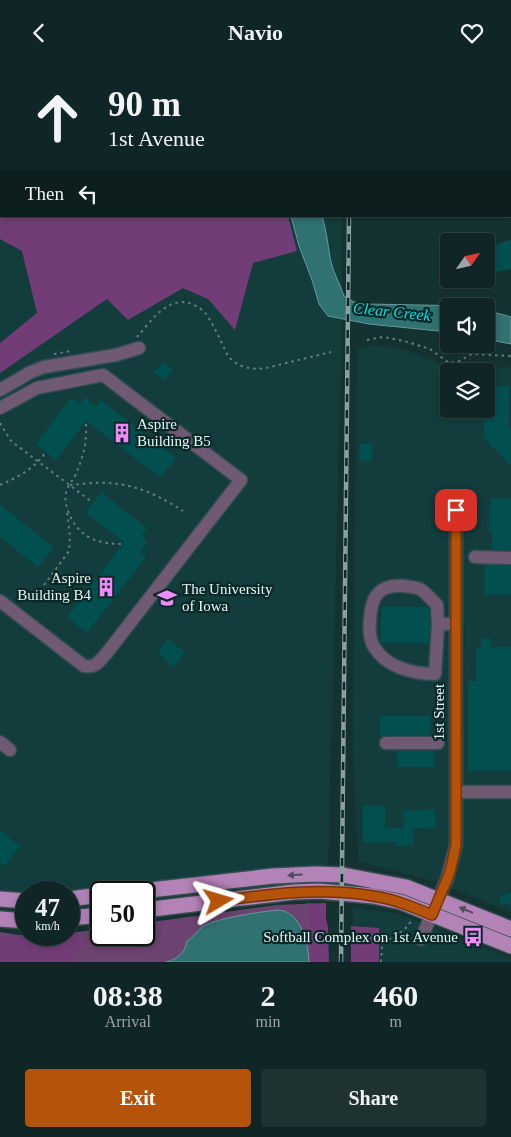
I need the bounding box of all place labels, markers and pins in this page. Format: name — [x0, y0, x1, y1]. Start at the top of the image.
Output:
place label: Aspire Building B5 — [137, 416, 211, 449]
building icon: Aspire Building B5 — [111, 422, 133, 444]
pin — [435, 489, 477, 531]
place label: Aspire Building B4 — [17, 570, 91, 603]
building icon: Aspire Building B4 — [95, 576, 117, 598]
place label: The University of Iowa — [182, 581, 273, 614]
school or university icon: The University of Iowa — [156, 587, 178, 609]
bus stop icon: Softball Complex on 1st Avenue — [462, 926, 484, 948]
place label: Softball Complex on 1st Avenue — [263, 929, 458, 945]

